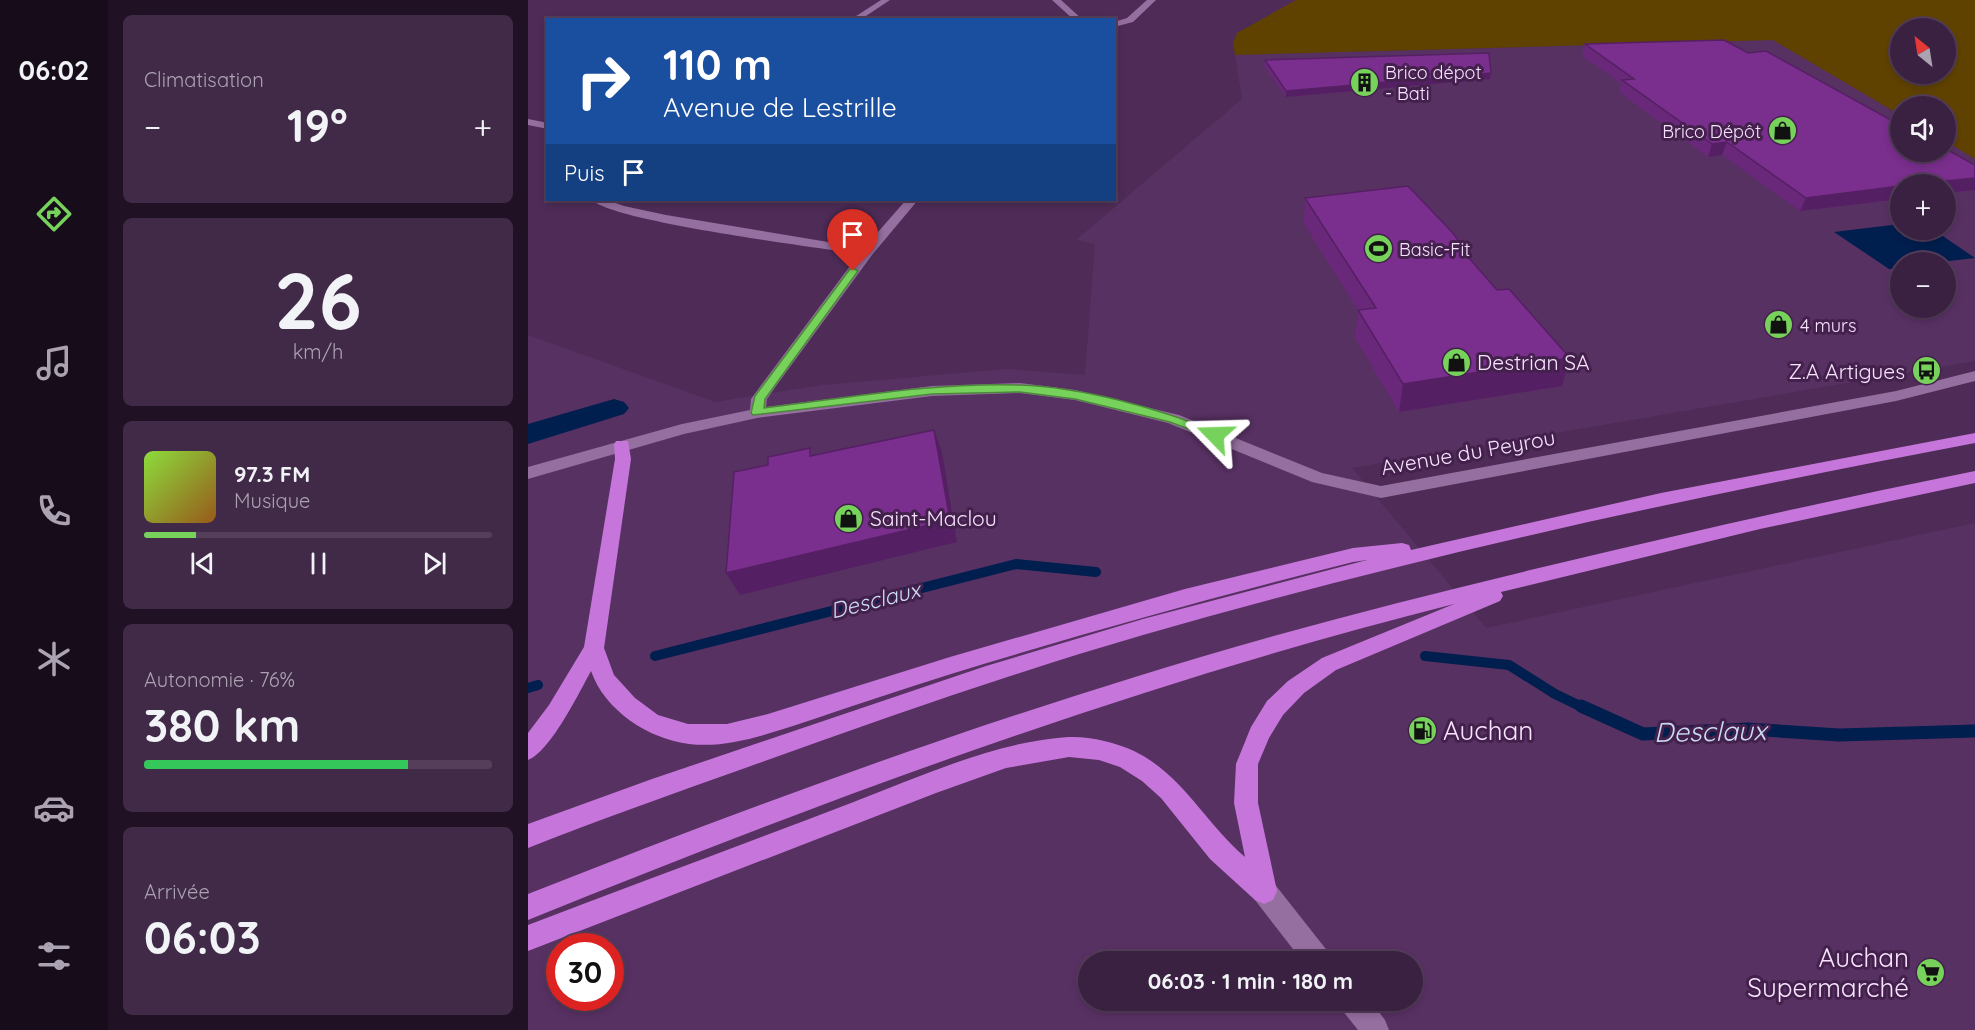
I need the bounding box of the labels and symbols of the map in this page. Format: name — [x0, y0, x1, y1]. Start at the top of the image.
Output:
north arrow — [1890, 18, 1956, 84]
place label: Brico dépot - Bati — [1385, 61, 1482, 105]
building icon: Brico dépot - Bati — [1348, 66, 1380, 98]
shop icon: Brico Dépôt — [1766, 115, 1798, 147]
place label: Brico Dépôt — [1662, 120, 1761, 143]
pin — [827, 209, 878, 271]
sports icon: Basic-Fit — [1362, 233, 1394, 265]
place label: Basic-Fit — [1399, 238, 1470, 261]
shop icon: 4 murs — [1763, 309, 1795, 341]
place label: 4 murs — [1800, 314, 1856, 337]
shop icon: Destrian SA — [1440, 346, 1472, 378]
place label: Destrian SA — [1477, 349, 1590, 375]
bus stop icon: Z.A Artigues — [1910, 355, 1942, 387]
place label: Z.A Artigues — [1788, 358, 1905, 384]
position arrow — [1183, 403, 1247, 467]
street label: Avenue du Peyrou — [1379, 424, 1557, 480]
shop icon: Saint-Maclou — [833, 502, 865, 534]
place label: Saint-Maclou — [870, 505, 997, 531]
water label: Desclaux — [827, 575, 925, 625]
water label: Desclaux — [1654, 713, 1769, 749]
fuel station icon: Auchan — [1406, 714, 1438, 746]
place label: Auchan — [1443, 714, 1533, 747]
speed limit sign: 30 — [546, 933, 624, 1011]
place label: Auchan Supermarché — [1747, 941, 1909, 1004]
supermarket icon: Auchan Supermarché — [1914, 956, 1946, 988]

